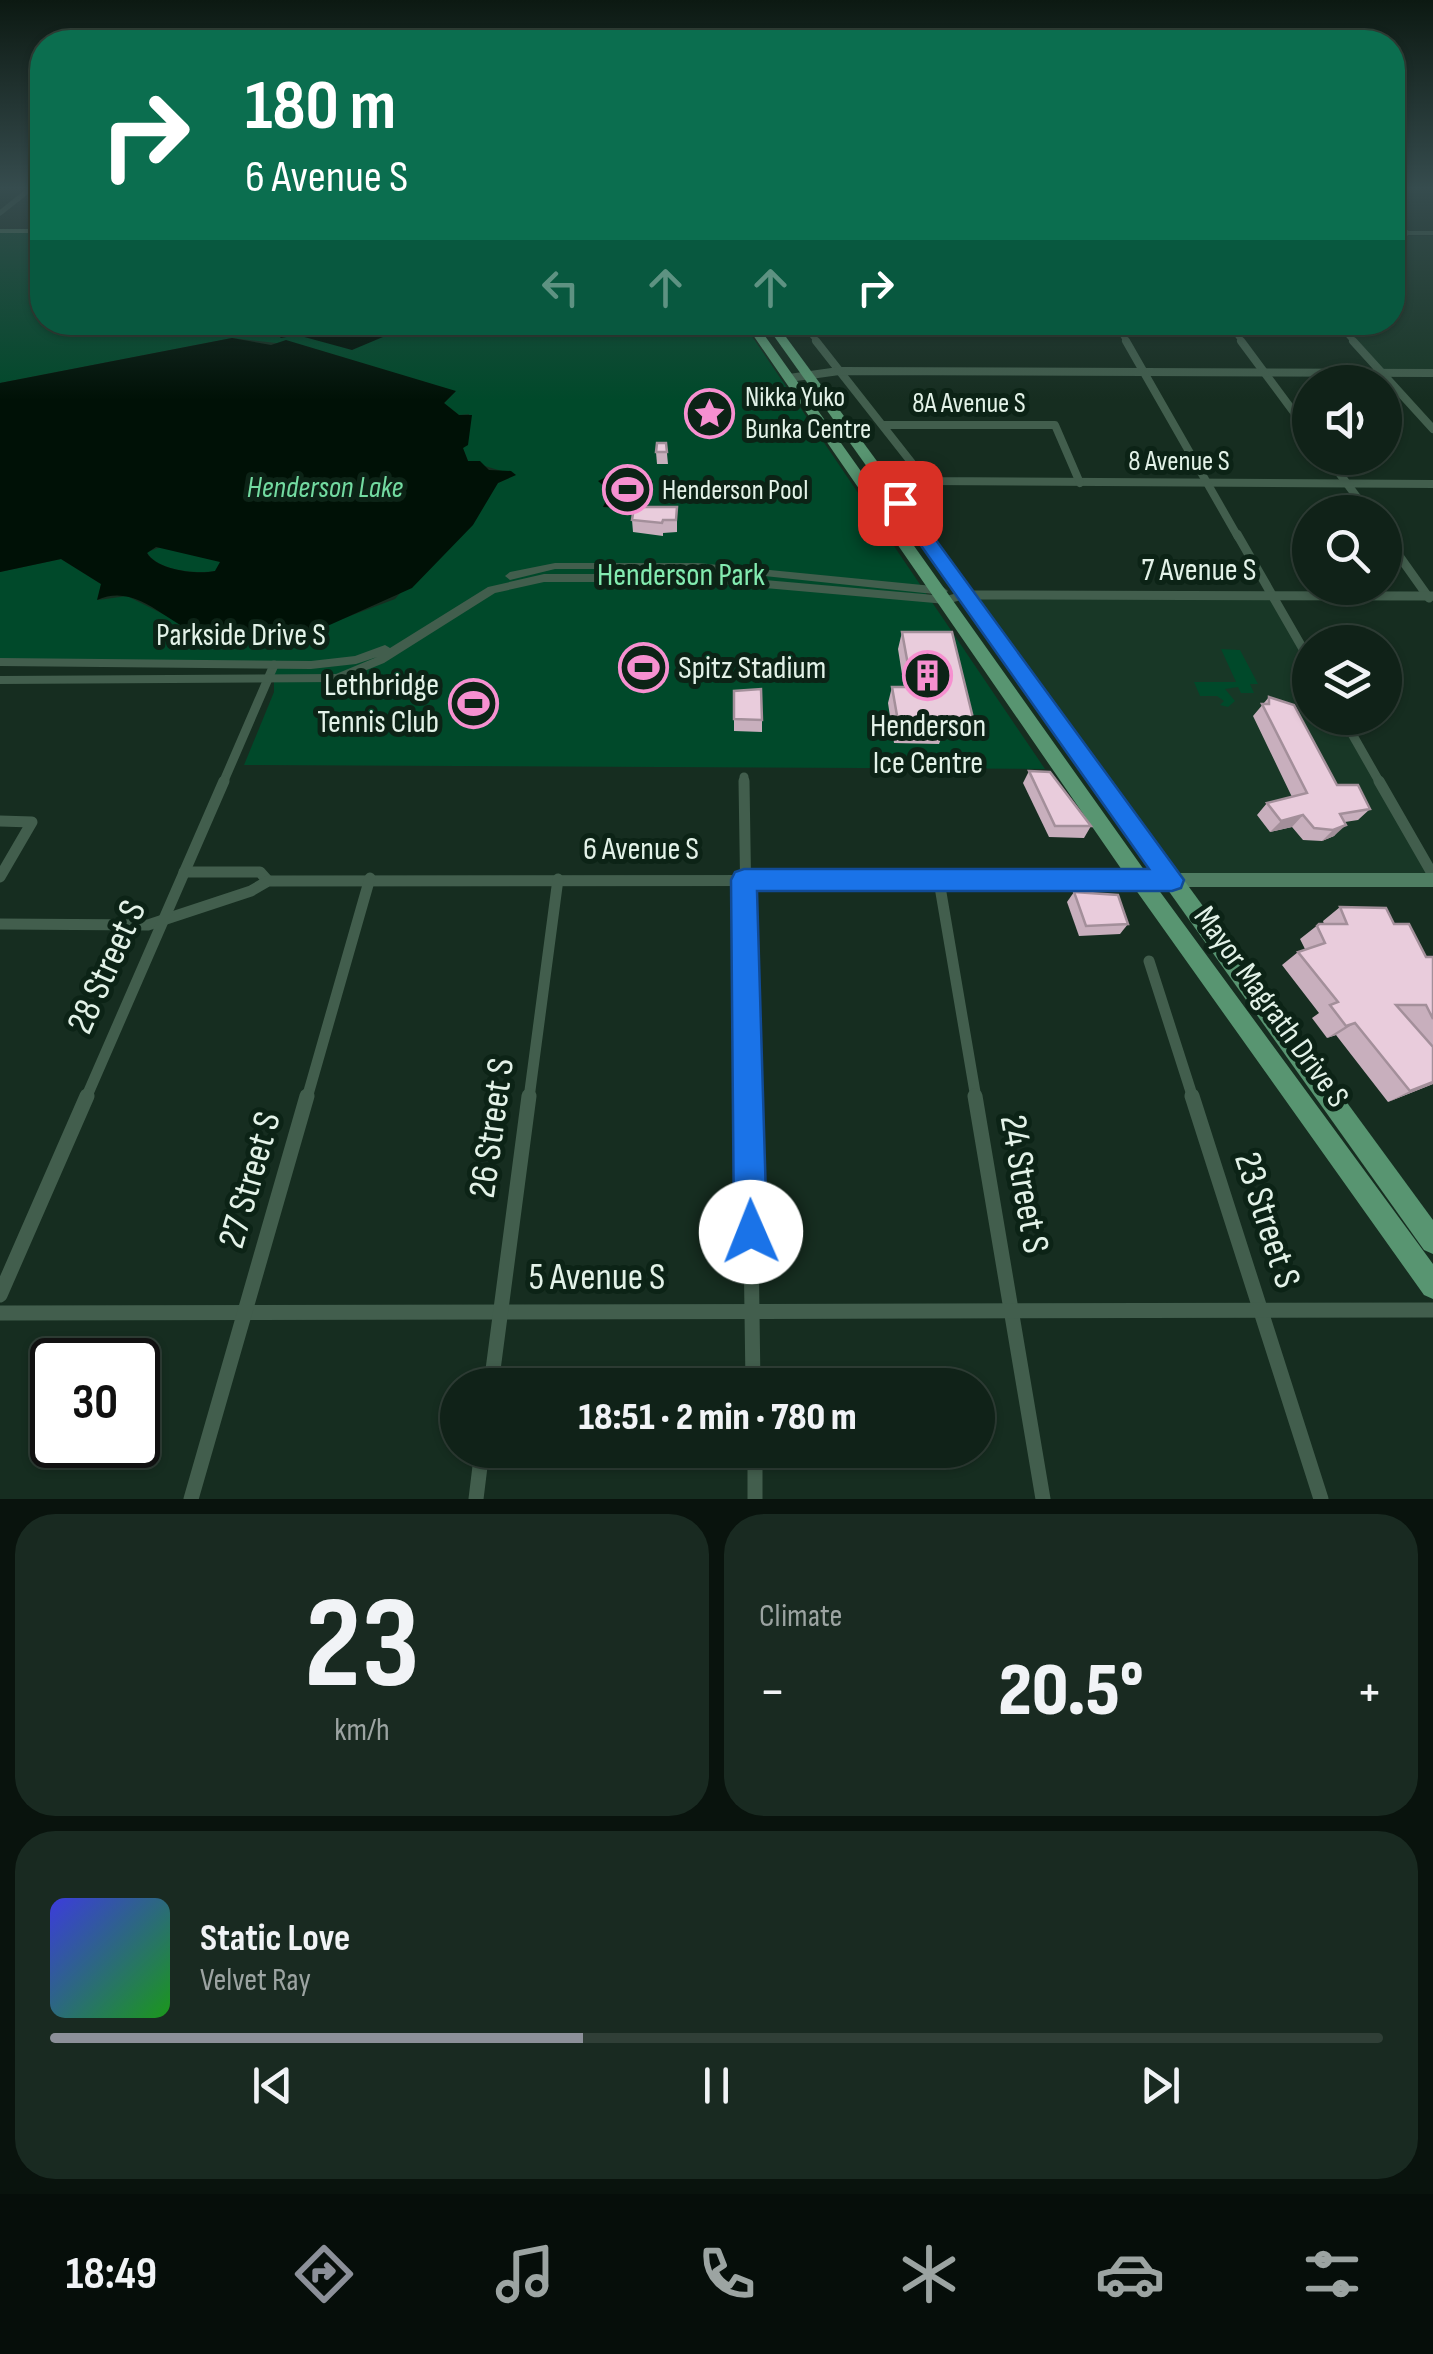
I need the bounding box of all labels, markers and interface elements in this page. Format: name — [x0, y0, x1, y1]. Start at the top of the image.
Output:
text: 180 m — [245, 65, 396, 149]
icon: right — [80, 70, 210, 200]
text: 6 Avenue S — [245, 150, 408, 205]
icon: left — [533, 260, 588, 315]
icon: ahead — [638, 260, 693, 315]
icon: ahead — [743, 260, 798, 315]
icon: right — [848, 260, 903, 315]
map controls — [1292, 365, 1402, 735]
button: sound — [1292, 365, 1402, 475]
place label: Nikka Yuko Bunka Centre — [745, 381, 871, 446]
place icon: Nikka Yuko Bunka Centre — [684, 387, 736, 439]
street label: 8A Avenue S — [912, 387, 1026, 420]
street label: 8 Avenue S — [1128, 445, 1230, 478]
pin — [858, 461, 943, 546]
sports icon: Henderson Pool — [601, 464, 653, 516]
water label: Henderson Lake — [247, 470, 404, 506]
place label: Henderson Pool — [662, 474, 808, 507]
icon: arrive — [873, 476, 928, 531]
button: search — [1292, 495, 1402, 605]
street label: 7 Avenue S — [1142, 551, 1256, 590]
park label: Henderson Park — [597, 556, 765, 595]
street label: Parkside Drive S — [156, 616, 326, 655]
button: layers — [1292, 625, 1402, 735]
sports icon: Spitz Stadium — [617, 642, 669, 694]
place label: Spitz Stadium — [678, 649, 826, 688]
building icon: Henderson Ice Centre — [902, 650, 954, 702]
place label: Lethbridge Tennis Club — [317, 666, 439, 742]
sports icon: Lethbridge Tennis Club — [448, 677, 500, 729]
place label: Henderson Ice Centre — [870, 707, 986, 783]
street label: 6 Avenue S — [583, 830, 699, 869]
street label: 28 Street S — [58, 894, 156, 1040]
street label: Mayor Magrath Drive S — [1185, 899, 1357, 1115]
street label: 26 Street S — [460, 1055, 524, 1201]
street label: 27 Street S — [209, 1107, 291, 1253]
street label: 24 Street S — [990, 1111, 1058, 1257]
street label: 23 Street S — [1224, 1146, 1310, 1294]
position arrow — [699, 1180, 803, 1284]
street label: 5 Avenue S — [529, 1255, 665, 1300]
speed limit sign: 30 — [30, 1338, 160, 1468]
text: 18:51 · 2 min · 780 m — [578, 1395, 857, 1440]
text: 23 — [304, 1568, 420, 1724]
text: Climate — [759, 1597, 842, 1636]
text: 20.5° — [998, 1646, 1144, 1737]
text: − — [759, 1659, 786, 1726]
text: + — [1356, 1659, 1383, 1726]
text: km/h — [334, 1711, 390, 1750]
text: Static Love — [200, 1916, 350, 1961]
text: Velvet Ray — [200, 1961, 311, 2000]
icon: previous — [245, 2058, 300, 2113]
icon: pause — [689, 2058, 744, 2113]
icon: next — [1133, 2058, 1188, 2113]
icon: directions — [289, 2239, 359, 2309]
icon: music — [490, 2239, 560, 2309]
icon: phone — [692, 2239, 762, 2309]
icon: climate — [894, 2239, 964, 2309]
icon: car — [1095, 2239, 1165, 2309]
icon: filters — [1297, 2239, 1367, 2309]
text: 18:49 — [66, 2247, 157, 2302]

